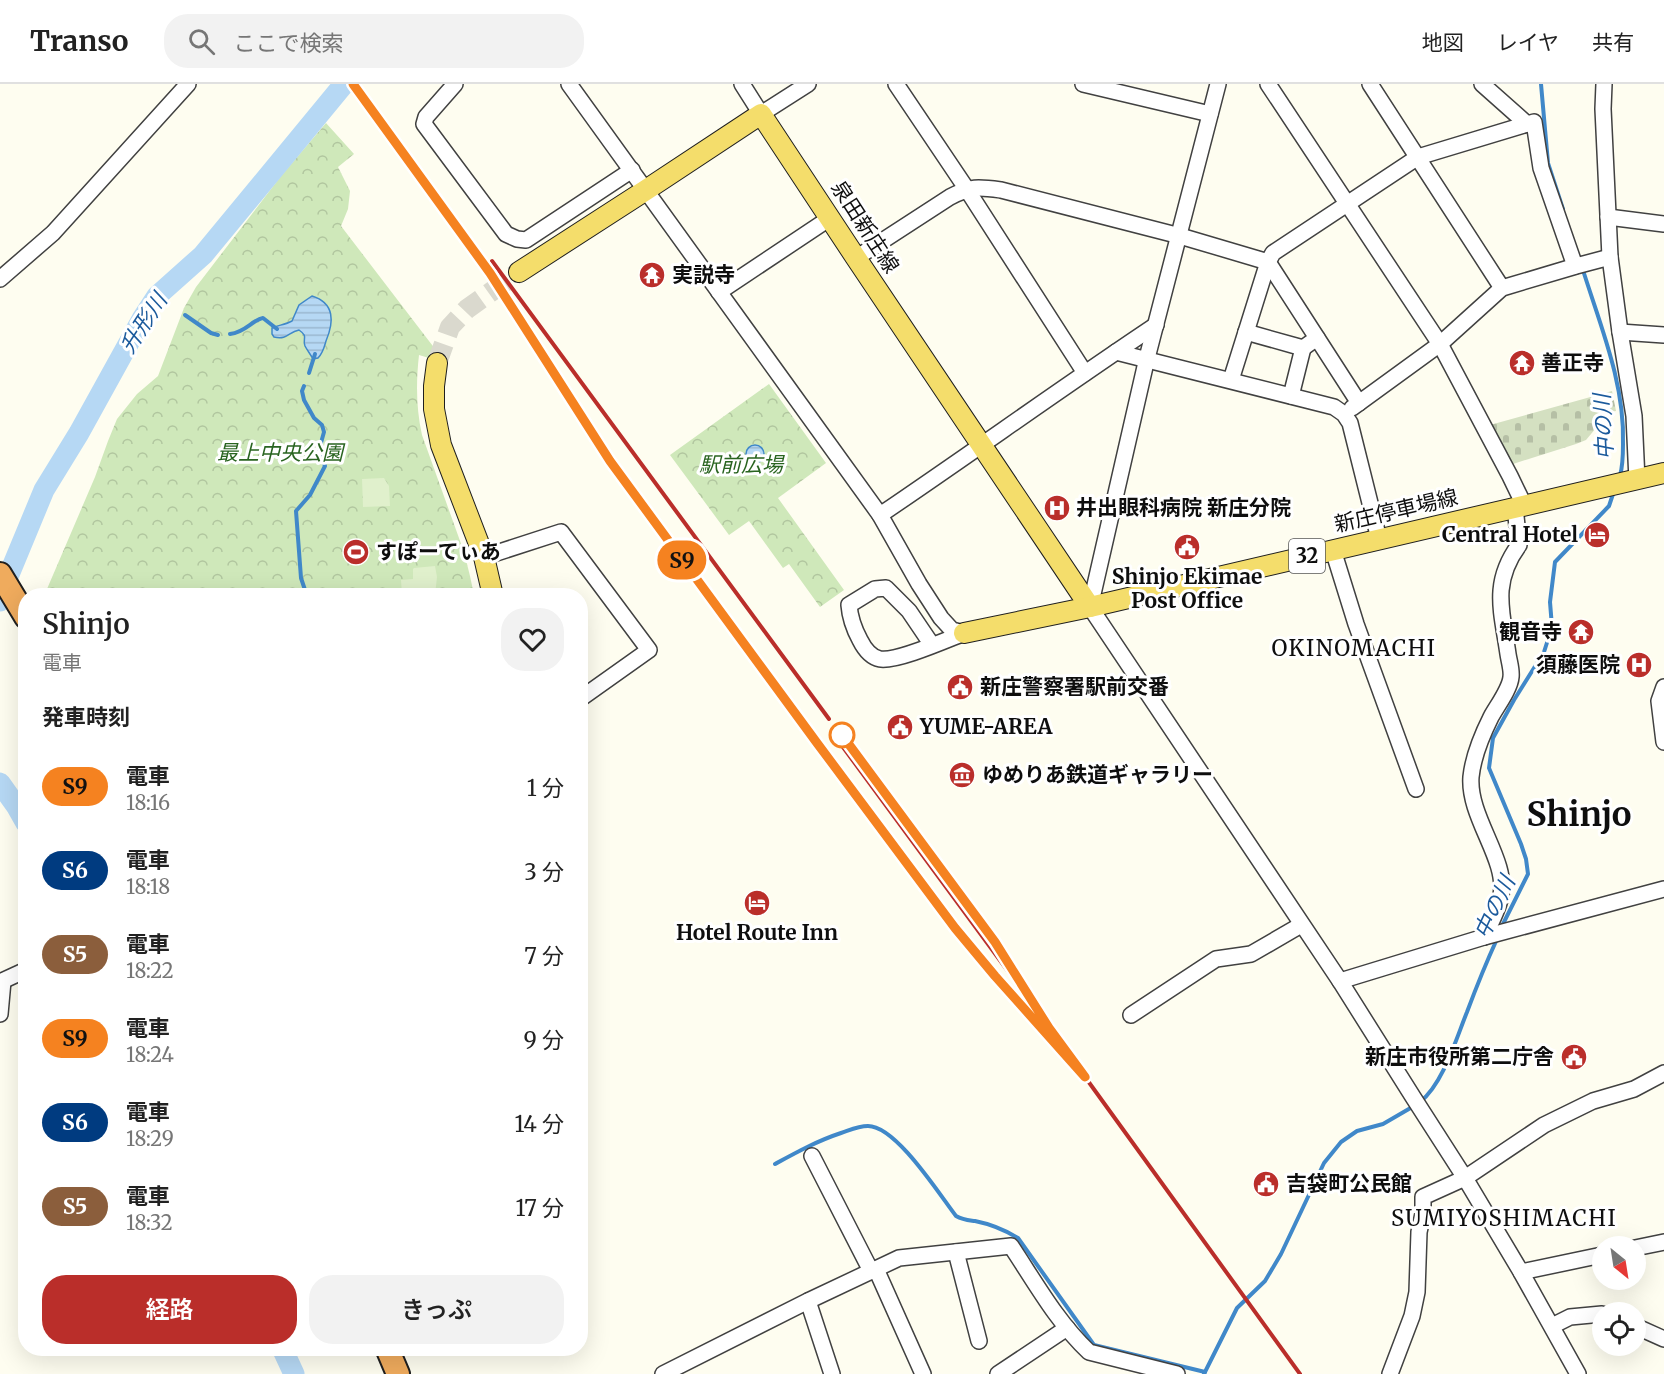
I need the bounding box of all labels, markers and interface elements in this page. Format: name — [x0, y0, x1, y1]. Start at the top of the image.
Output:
search box — [164, 14, 584, 68]
text: Transo — [30, 23, 128, 59]
icon: search — [185, 25, 218, 58]
text: ここで検索 — [233, 29, 343, 57]
text: 地図 — [1422, 29, 1464, 56]
text: レイヤ — [1497, 29, 1559, 56]
text: 共有 — [1592, 29, 1634, 56]
street label: 泉田新庄線 — [826, 175, 905, 278]
temple icon: 実説寺 — [637, 260, 667, 290]
place label: 実説寺 — [672, 261, 735, 288]
water label: 升形川 — [113, 286, 174, 358]
temple icon: 善正寺 — [1507, 348, 1537, 378]
place label: 善正寺 — [1541, 349, 1604, 376]
water label: 中の川 — [1587, 391, 1619, 461]
park label: 最上中央公園 — [217, 439, 346, 466]
park label: 駅前広場 — [699, 451, 785, 478]
street label: 新庄停車場線 — [1331, 483, 1460, 538]
hospital icon: 井出眼科病院 新庄分院 — [1042, 493, 1072, 523]
place label: 井出眼科病院 新庄分院 — [1076, 494, 1291, 521]
hotel icon: Central Hotel — [1582, 520, 1612, 550]
place label: Central Hotel — [1442, 521, 1578, 548]
public building icon: Shinjo Ekimae Post Office — [1172, 532, 1202, 562]
sports icon: すぽーてぃあ — [341, 537, 371, 567]
place label: すぽーてぃあ — [376, 538, 501, 565]
road number: 32 — [1289, 539, 1325, 573]
line badge: S9 — [655, 540, 709, 580]
text: S9 — [669, 547, 695, 574]
place label: Shinjo Ekimae Post Office — [1112, 563, 1262, 614]
text: Shinjo — [42, 606, 130, 642]
button: heart — [501, 608, 564, 671]
temple icon: 観音寺 — [1566, 617, 1596, 647]
place label: 観音寺 — [1499, 618, 1562, 645]
district label: OKINOMACHI — [1271, 634, 1437, 662]
text: 電車 — [42, 650, 82, 675]
hospital icon: 須藤医院 — [1624, 650, 1654, 680]
place label: 須藤医院 — [1536, 651, 1620, 678]
public building icon: 新庄警察署駅前交番 — [945, 672, 975, 702]
place label: 新庄警察署駅前交番 — [980, 673, 1169, 700]
text: 発車時刻 — [42, 703, 130, 731]
public building icon: YUME-AREA — [885, 712, 915, 742]
place label: YUME-AREA — [919, 713, 1053, 740]
unlabelled marker — [829, 722, 855, 748]
museum icon: ゆめりあ鉄道ギャラリー — [947, 760, 977, 790]
place label: ゆめりあ鉄道ギャラリー — [982, 761, 1213, 788]
text: 電車 — [126, 762, 170, 790]
text: S9 — [62, 773, 88, 800]
text: 1 分 — [527, 774, 564, 802]
text: 18:16 — [126, 790, 170, 815]
district label: Shinjo — [1526, 794, 1632, 835]
text: 電車 — [126, 846, 170, 874]
text: S6 — [62, 857, 88, 884]
text: 3 分 — [524, 858, 564, 886]
water label: 中の川 — [1467, 869, 1521, 943]
text: 18:18 — [126, 874, 170, 899]
hotel icon: Hotel Route Inn — [742, 888, 772, 918]
place label: Hotel Route Inn — [676, 919, 838, 946]
text: 電車 — [126, 930, 170, 958]
text: S5 — [63, 941, 87, 968]
text: 7 分 — [524, 942, 564, 970]
text: 18:22 — [126, 958, 174, 983]
text: 電車 — [126, 1014, 170, 1042]
text: S9 — [62, 1025, 88, 1052]
text: 9 分 — [523, 1026, 564, 1054]
text: 18:24 — [126, 1042, 174, 1067]
public building icon: 新庄市役所第二庁舎 — [1559, 1042, 1589, 1072]
place label: 新庄市役所第二庁舎 — [1365, 1043, 1554, 1070]
text: 電車 — [126, 1098, 170, 1126]
text: S6 — [62, 1109, 88, 1136]
text: 14 分 — [515, 1110, 564, 1138]
text: 18:29 — [126, 1126, 174, 1151]
public building icon: 吉袋町公民館 — [1251, 1169, 1281, 1199]
place label: 吉袋町公民館 — [1286, 1170, 1412, 1197]
text: 電車 — [126, 1182, 170, 1210]
text: S5 — [63, 1193, 87, 1220]
text: 17 分 — [516, 1194, 564, 1222]
district label: SUMIYOSHIMACHI — [1391, 1204, 1617, 1232]
text: 18:32 — [126, 1210, 173, 1235]
north arrow — [1592, 1236, 1646, 1290]
map controls — [1592, 1236, 1646, 1356]
button: 経路 — [42, 1275, 297, 1344]
button: きっぷ — [309, 1275, 564, 1344]
button: locate — [1592, 1302, 1646, 1356]

